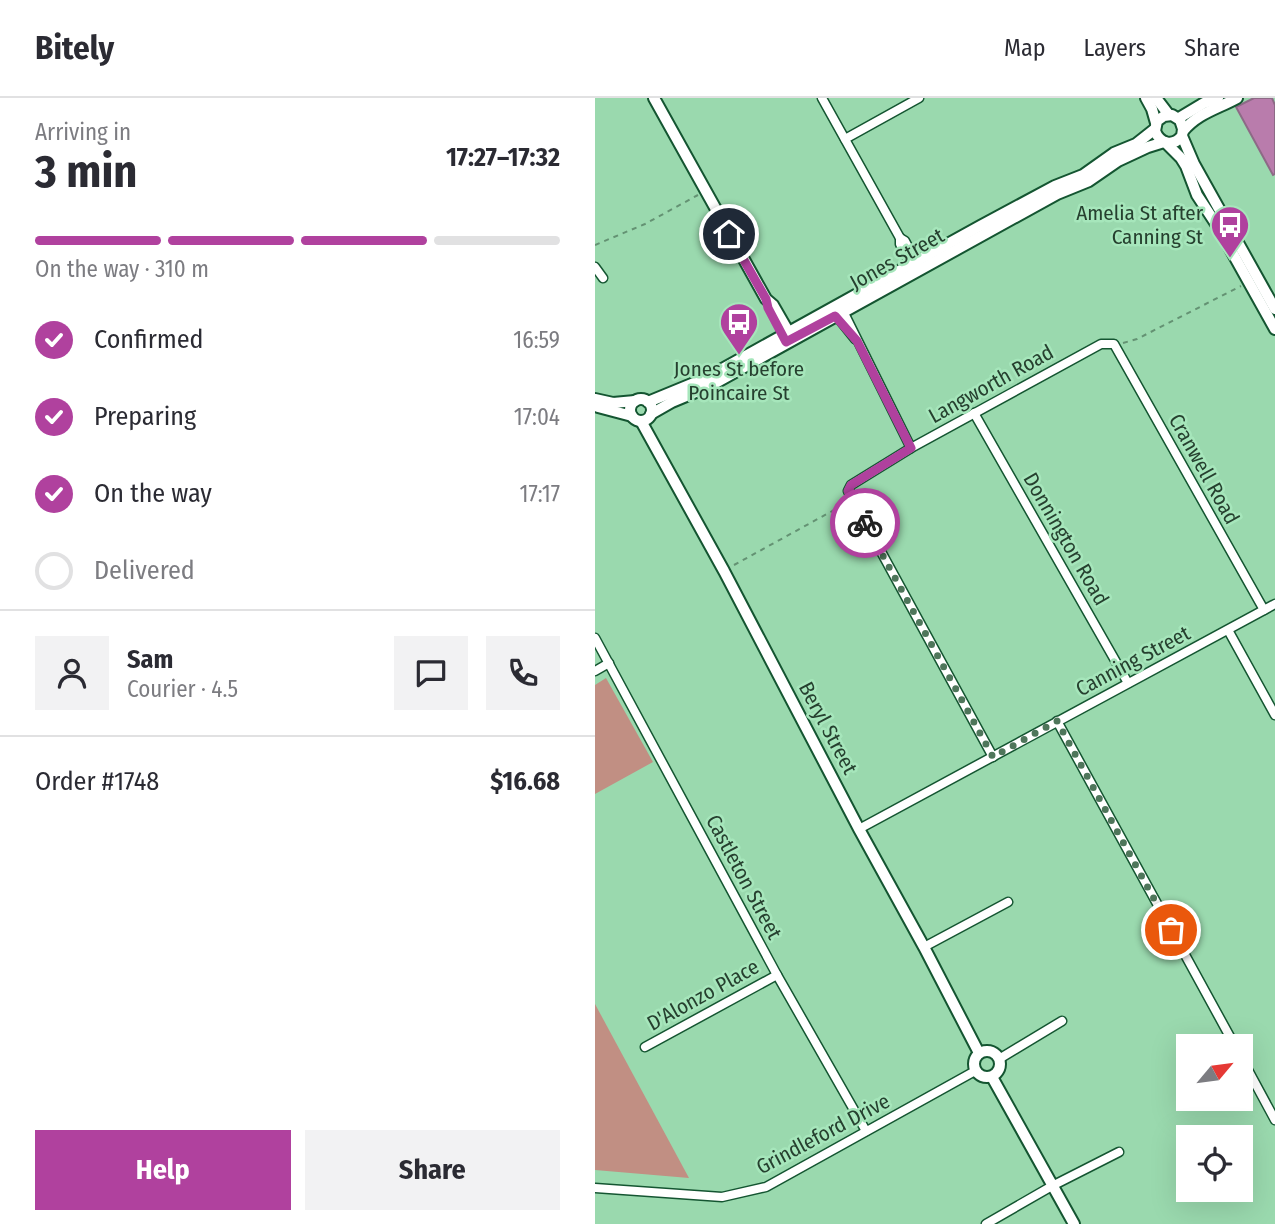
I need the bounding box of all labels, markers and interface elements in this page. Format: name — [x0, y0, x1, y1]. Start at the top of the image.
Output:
text: Bitely — [35, 28, 114, 68]
text: Map — [1004, 34, 1046, 62]
text: Layers — [1084, 34, 1146, 62]
text: Share — [1184, 34, 1240, 62]
text: Arriving in — [35, 118, 131, 146]
text: 17:27–17:32 — [446, 142, 560, 173]
text: 3 min — [35, 144, 137, 199]
place label: Amelia St after Canning St — [1076, 200, 1204, 250]
pin — [699, 204, 759, 264]
bus stop icon: Amelia St after Canning St — [1209, 204, 1251, 259]
icon: home — [710, 215, 748, 253]
street label: Jones Street — [845, 222, 949, 296]
text: On the way · 310 m — [35, 255, 209, 283]
bus stop icon: Jones St before Poincaire St — [718, 301, 760, 356]
icon: check — [35, 321, 73, 359]
text: Confirmed — [94, 324, 204, 355]
text: 16:59 — [513, 326, 560, 354]
street label: Langworth Road — [924, 339, 1058, 429]
place label: Jones St before Poincaire St — [674, 356, 804, 406]
icon: check — [35, 398, 73, 436]
text: Preparing — [94, 401, 196, 432]
text: 17:04 — [514, 403, 560, 431]
street label: Cranwell Road — [1163, 409, 1245, 529]
street label: Donnington Road — [1018, 468, 1114, 610]
icon: check — [35, 475, 73, 513]
text: On the way — [94, 478, 212, 509]
text: 17:17 — [519, 480, 560, 508]
courier — [830, 488, 900, 558]
icon: bike — [846, 504, 884, 542]
text: Delivered — [94, 555, 195, 586]
street label: Canning Street — [1071, 620, 1195, 702]
button: person — [35, 636, 109, 710]
button: chat — [394, 636, 468, 710]
button: phone — [486, 636, 560, 710]
text: Sam — [127, 644, 173, 675]
text: Courier · 4.5 — [127, 675, 238, 703]
street label: Beryl Street — [793, 677, 863, 779]
text: Order #1748 — [35, 766, 159, 797]
text: $16.68 — [490, 766, 560, 797]
street label: Castleton Street — [700, 810, 788, 944]
pin — [1141, 900, 1201, 960]
icon: bag — [1152, 911, 1190, 949]
street label: D'Alonzo Place — [642, 954, 764, 1036]
north arrow — [1176, 1034, 1253, 1111]
map controls — [1176, 1034, 1253, 1202]
street label: Grindleford Drive — [752, 1088, 894, 1180]
button: locate — [1176, 1125, 1253, 1202]
button: Help — [35, 1130, 291, 1210]
button: Share — [305, 1130, 560, 1210]

